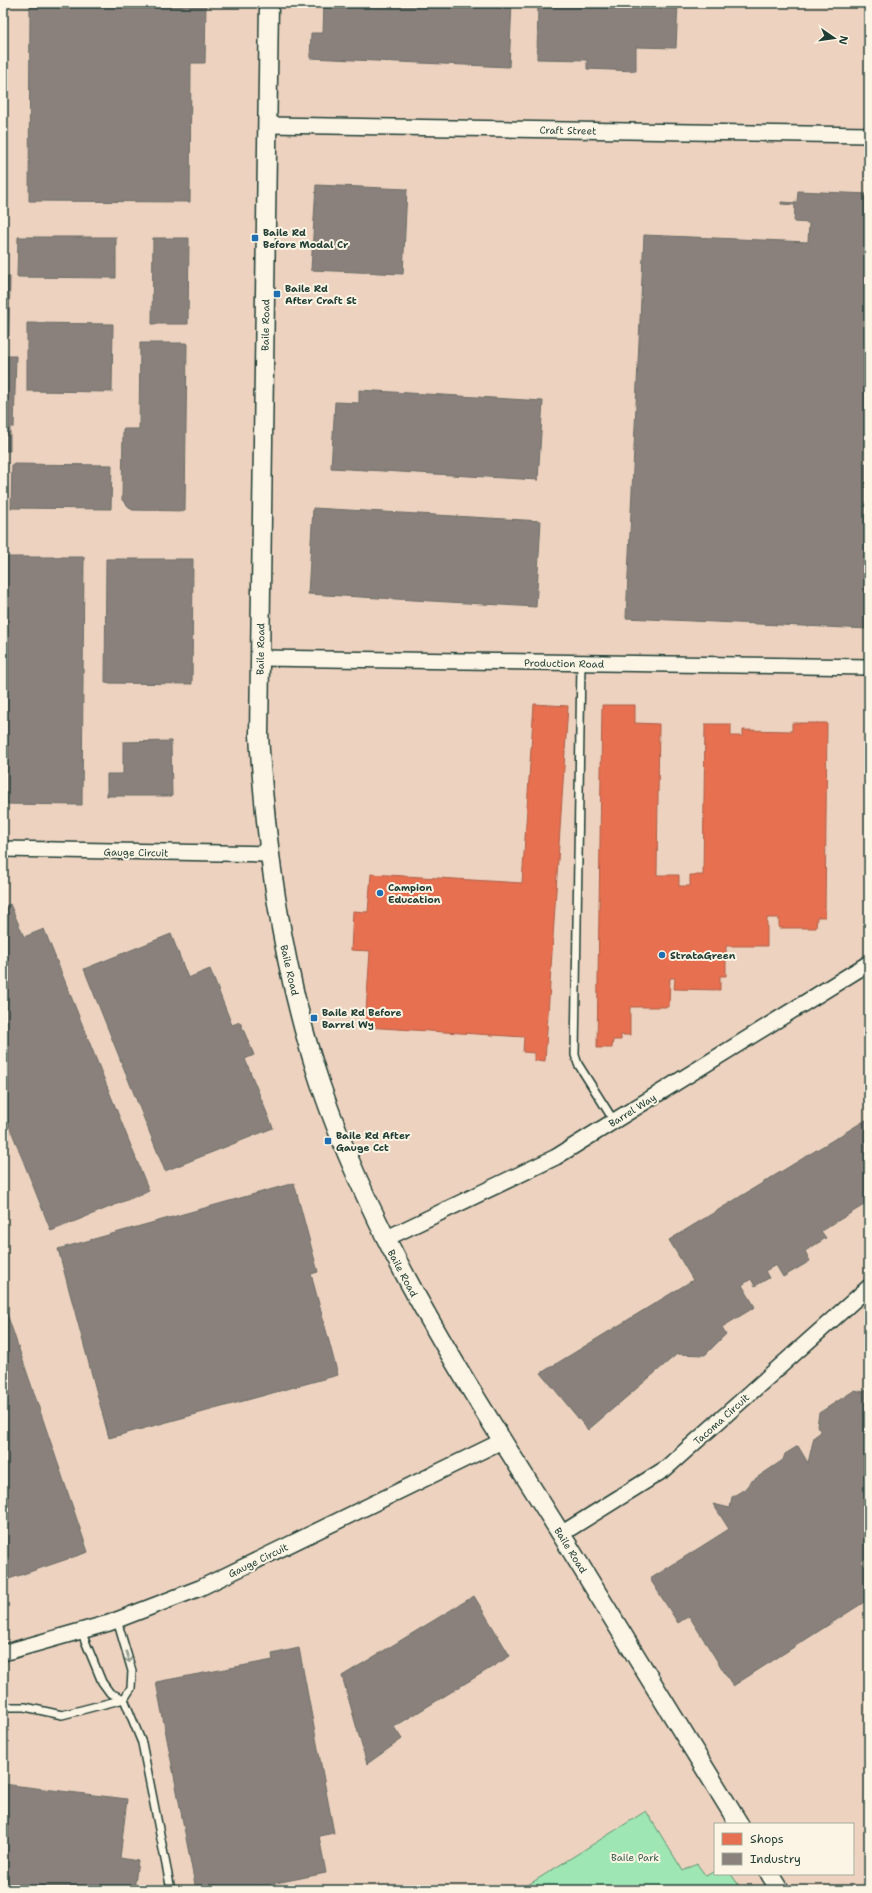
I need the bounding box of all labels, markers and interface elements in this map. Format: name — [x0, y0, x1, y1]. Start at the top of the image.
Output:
north arrow — [814, 18, 854, 58]
text: N — [835, 34, 852, 46]
street label: Craft Street — [540, 124, 596, 137]
place label: Baile Rd Before Modal Cr — [263, 226, 349, 251]
marker: Baile Rd Before Modal Cr — [250, 233, 260, 243]
place label: Baile Rd After Craft St — [285, 282, 357, 307]
marker: Baile Rd After Craft St — [272, 289, 282, 299]
street label: Baile Road — [259, 298, 272, 351]
street label: Baile Road — [254, 622, 267, 675]
street label: Production Road — [524, 656, 605, 671]
street label: Gauge Circuit — [103, 845, 169, 860]
place label: Campion Education — [388, 881, 441, 906]
marker: Campion Education — [375, 888, 385, 898]
street label: Baile Road — [277, 943, 302, 997]
place label: StrataGreen — [670, 949, 736, 962]
marker: StrataGreen — [657, 950, 667, 960]
place label: Baile Rd Before Barrel Wy — [322, 1006, 401, 1031]
marker: Baile Rd Before Barrel Wy — [309, 1013, 319, 1023]
street label: Barrel Way — [606, 1091, 659, 1130]
place label: Baile Rd After Gauge Cct — [336, 1129, 411, 1154]
marker: Baile Rd After Gauge Cct — [323, 1136, 333, 1146]
street label: Baile Road — [385, 1247, 421, 1300]
street label: Tacoma Circuit — [691, 1391, 752, 1448]
street label: Baile Road — [551, 1525, 590, 1576]
street label: Gauge Circuit — [226, 1540, 290, 1581]
one-way arrow — [125, 1650, 132, 1663]
legend — [714, 1823, 854, 1875]
text: Shops — [750, 1831, 784, 1847]
park label: Baile Park — [611, 1851, 659, 1864]
text: Industry — [750, 1851, 801, 1867]

